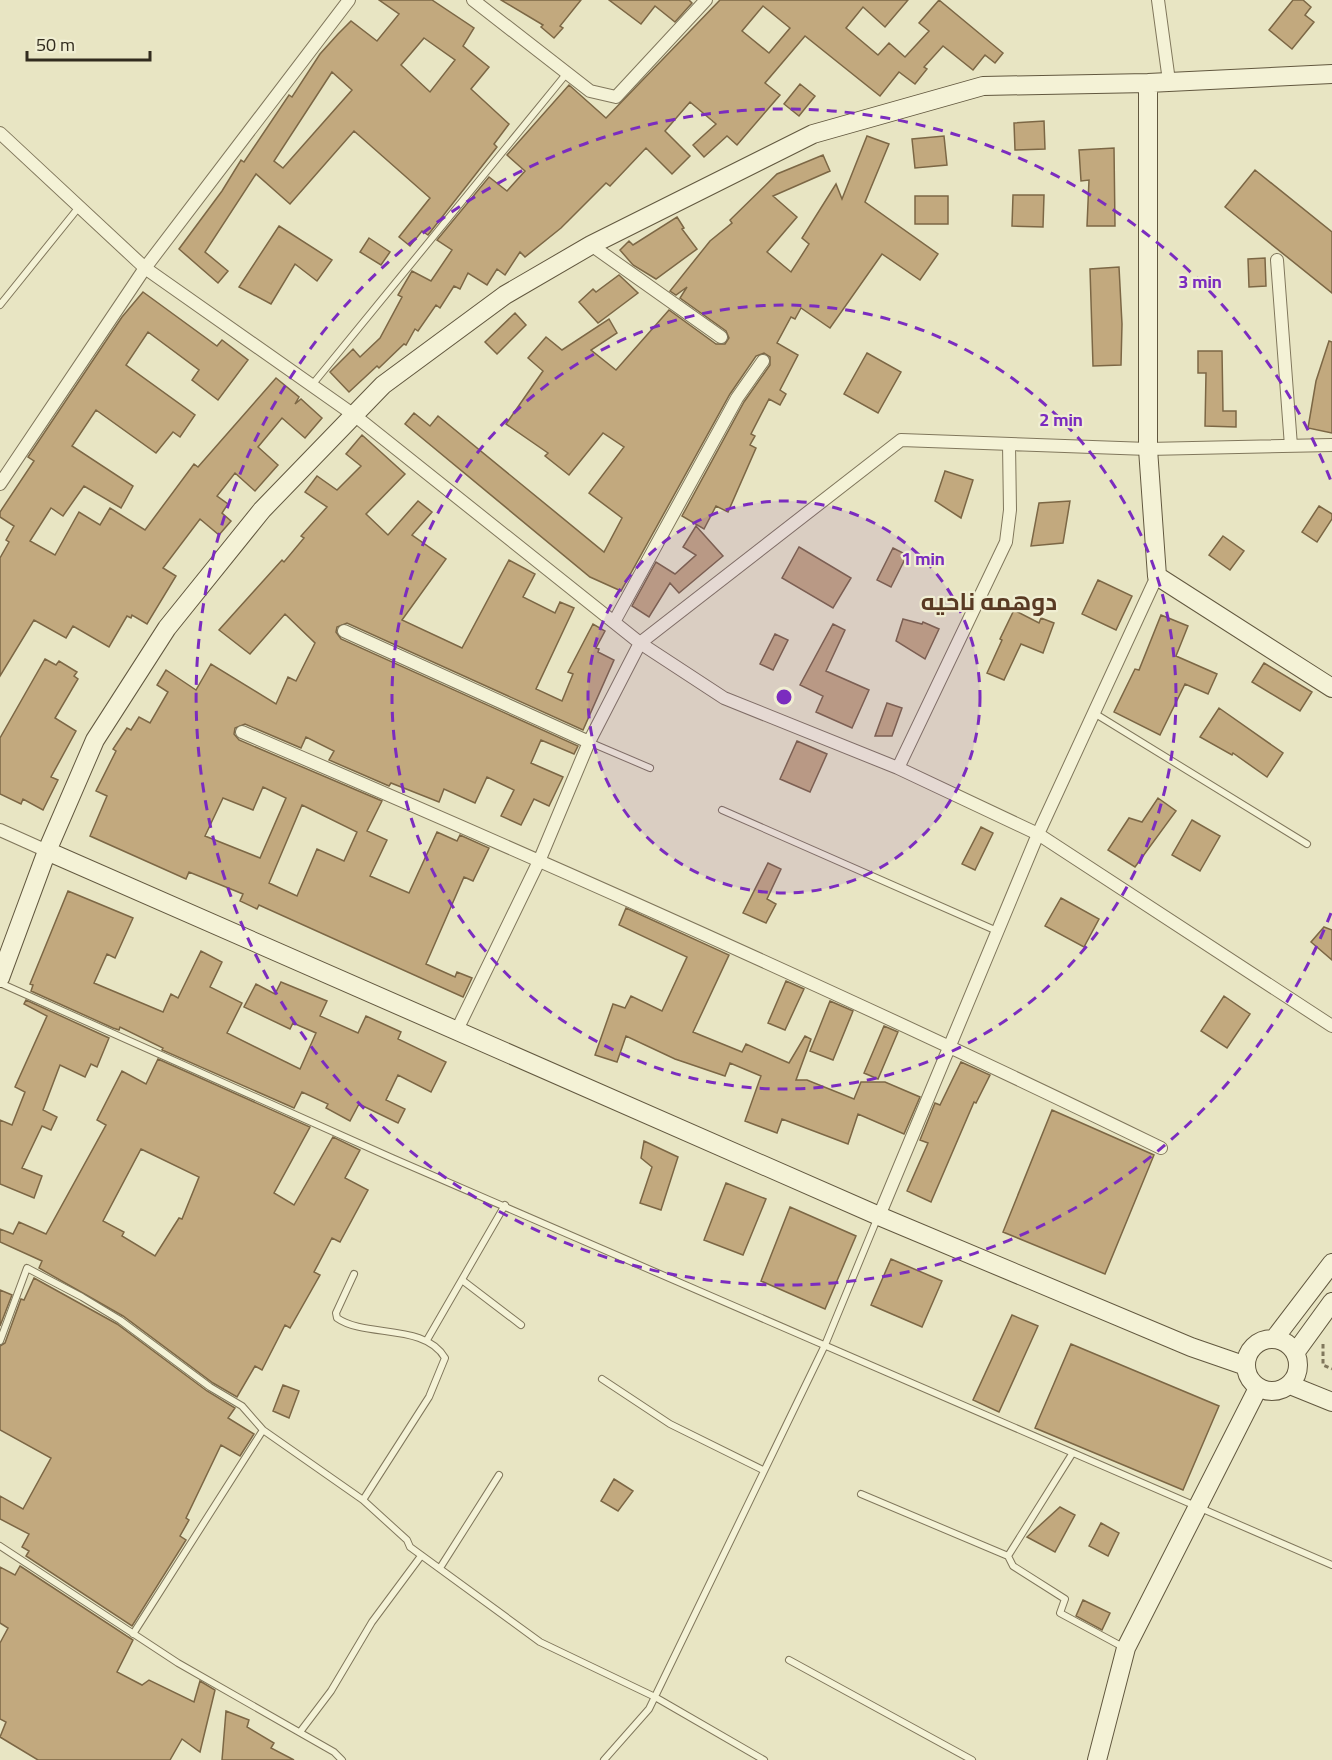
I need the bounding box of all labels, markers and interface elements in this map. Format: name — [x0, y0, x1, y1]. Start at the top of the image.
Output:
scale bar — [27, 24, 150, 62]
text: 50 m — [36, 28, 75, 61]
text: 3 min — [1178, 265, 1222, 298]
text: 2 min — [1039, 403, 1083, 436]
text: 1 min — [901, 542, 945, 575]
district label: دوهمه ناحیه — [921, 579, 1057, 624]
centre of rings — [774, 687, 794, 707]

